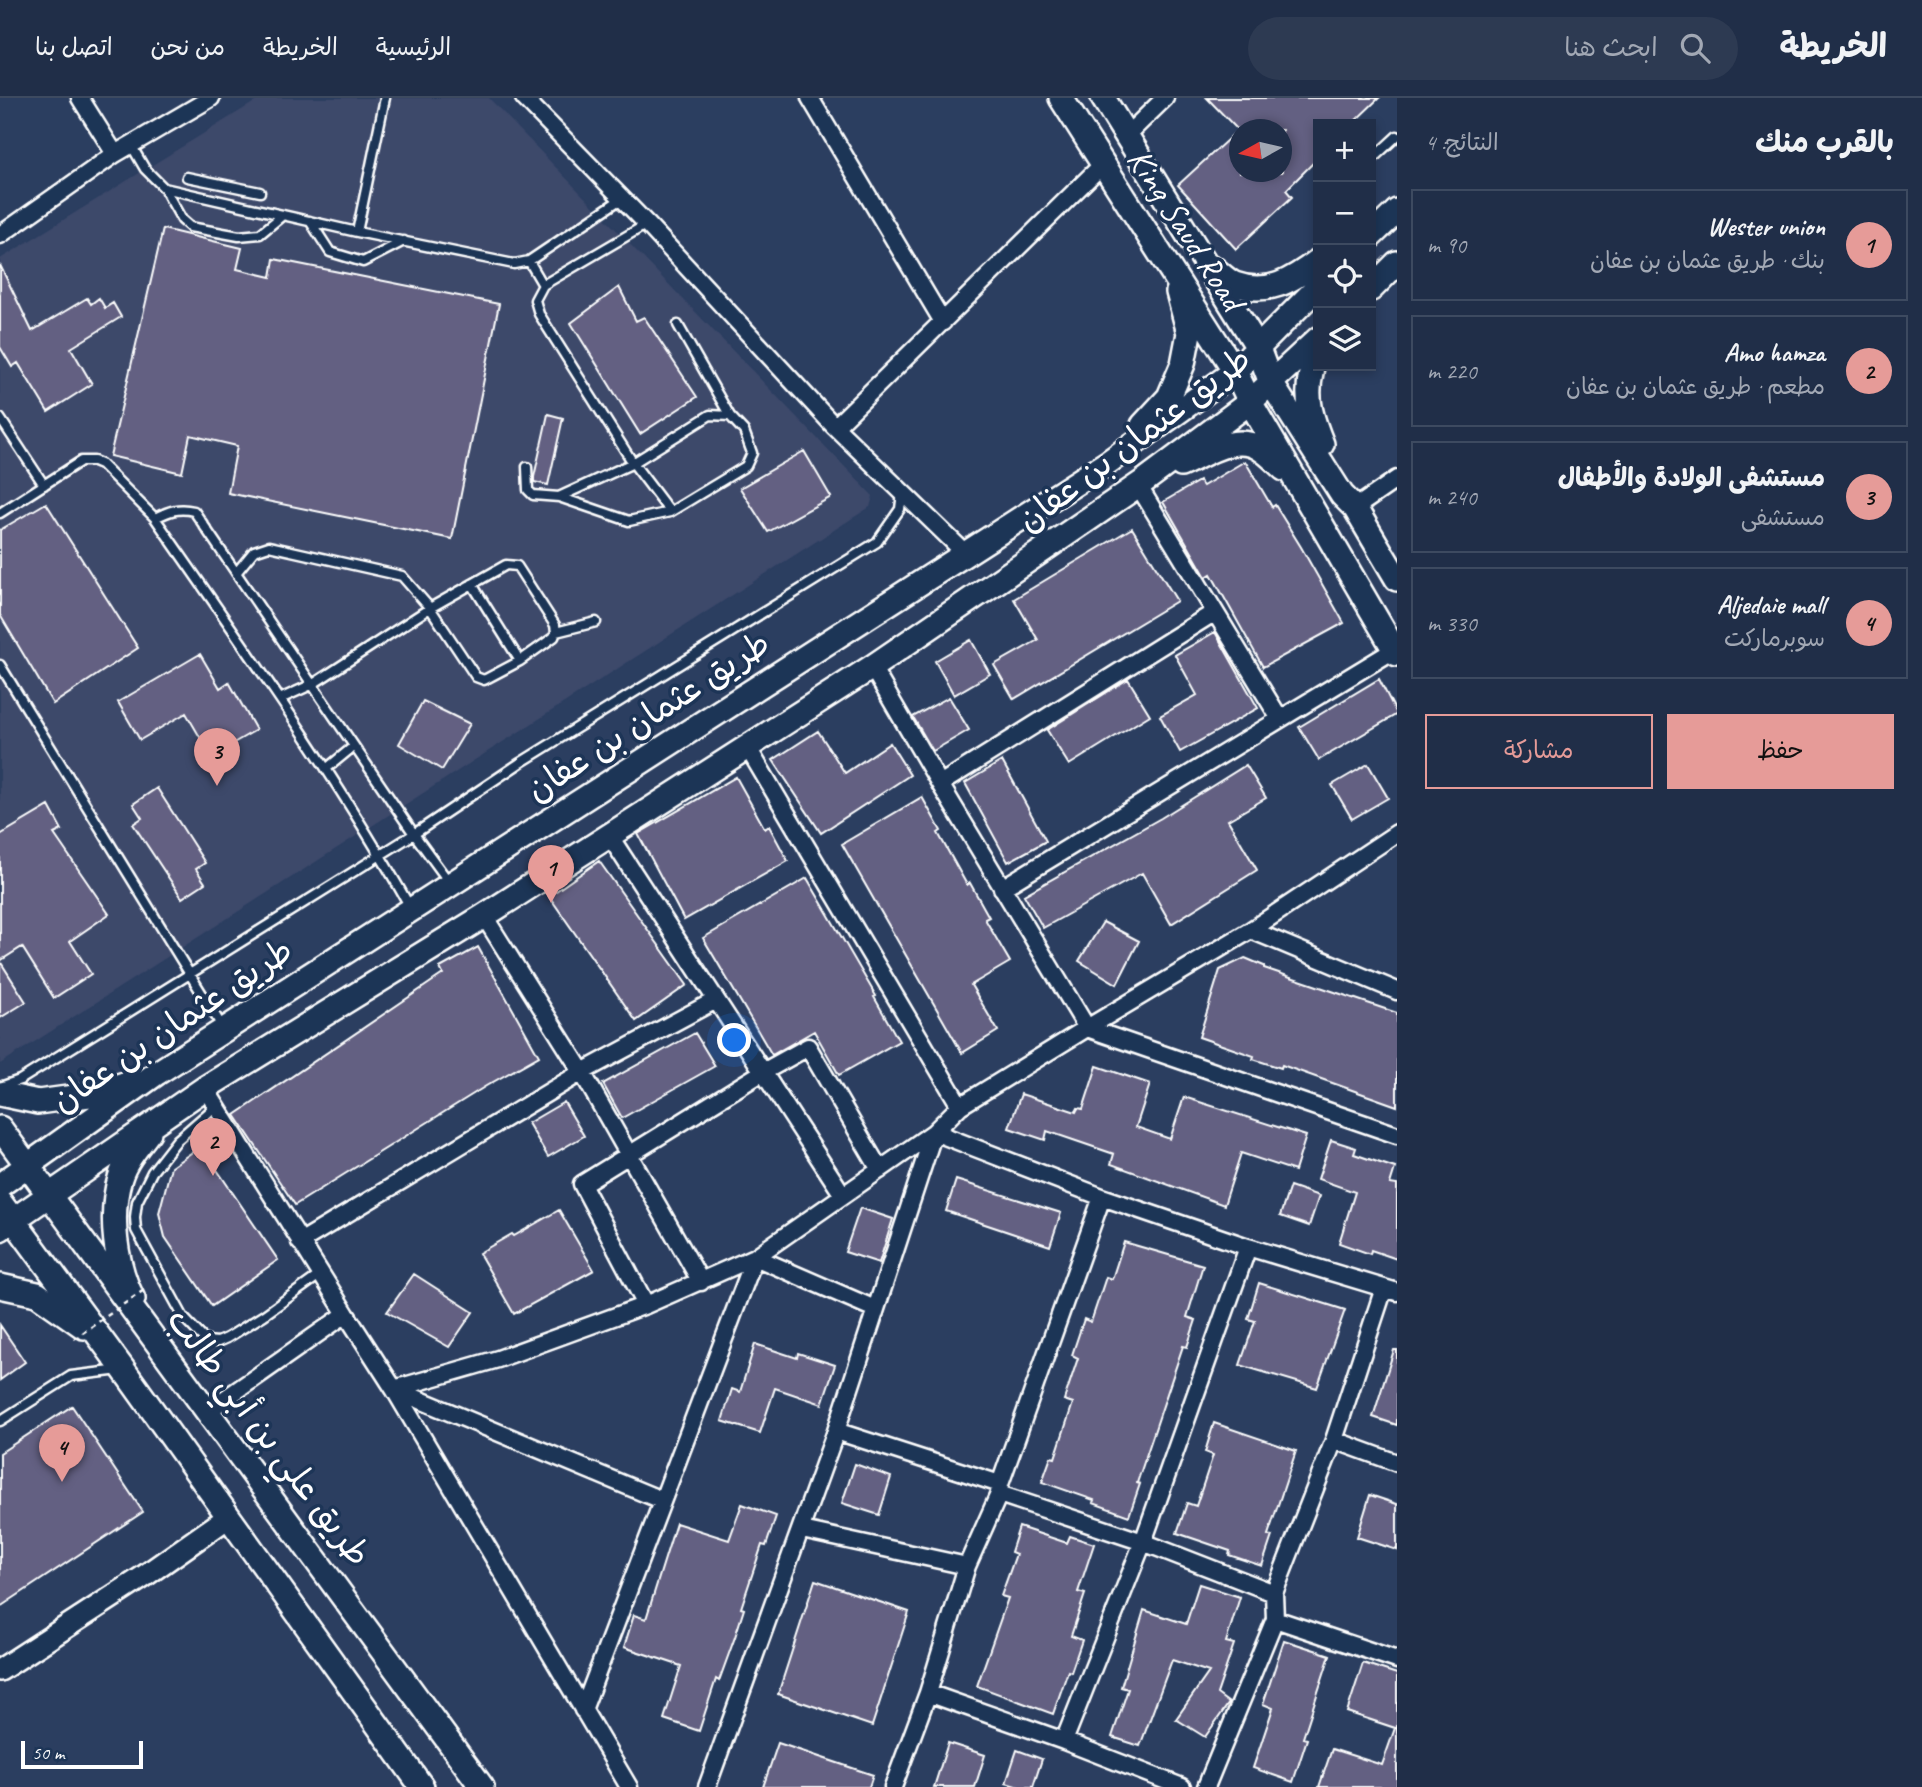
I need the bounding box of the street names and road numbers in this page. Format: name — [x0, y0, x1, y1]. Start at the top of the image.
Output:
street label: King Saud Road — [1117, 139, 1258, 323]
street label: طريق عثمان بن عفان — [1008, 336, 1260, 542]
street label: طريق عثمان بن عفان — [517, 620, 779, 812]
street label: طريق عثمان بن عفان — [42, 927, 302, 1123]
street label: طريق علي بن أبي طالب — [150, 1299, 381, 1580]

